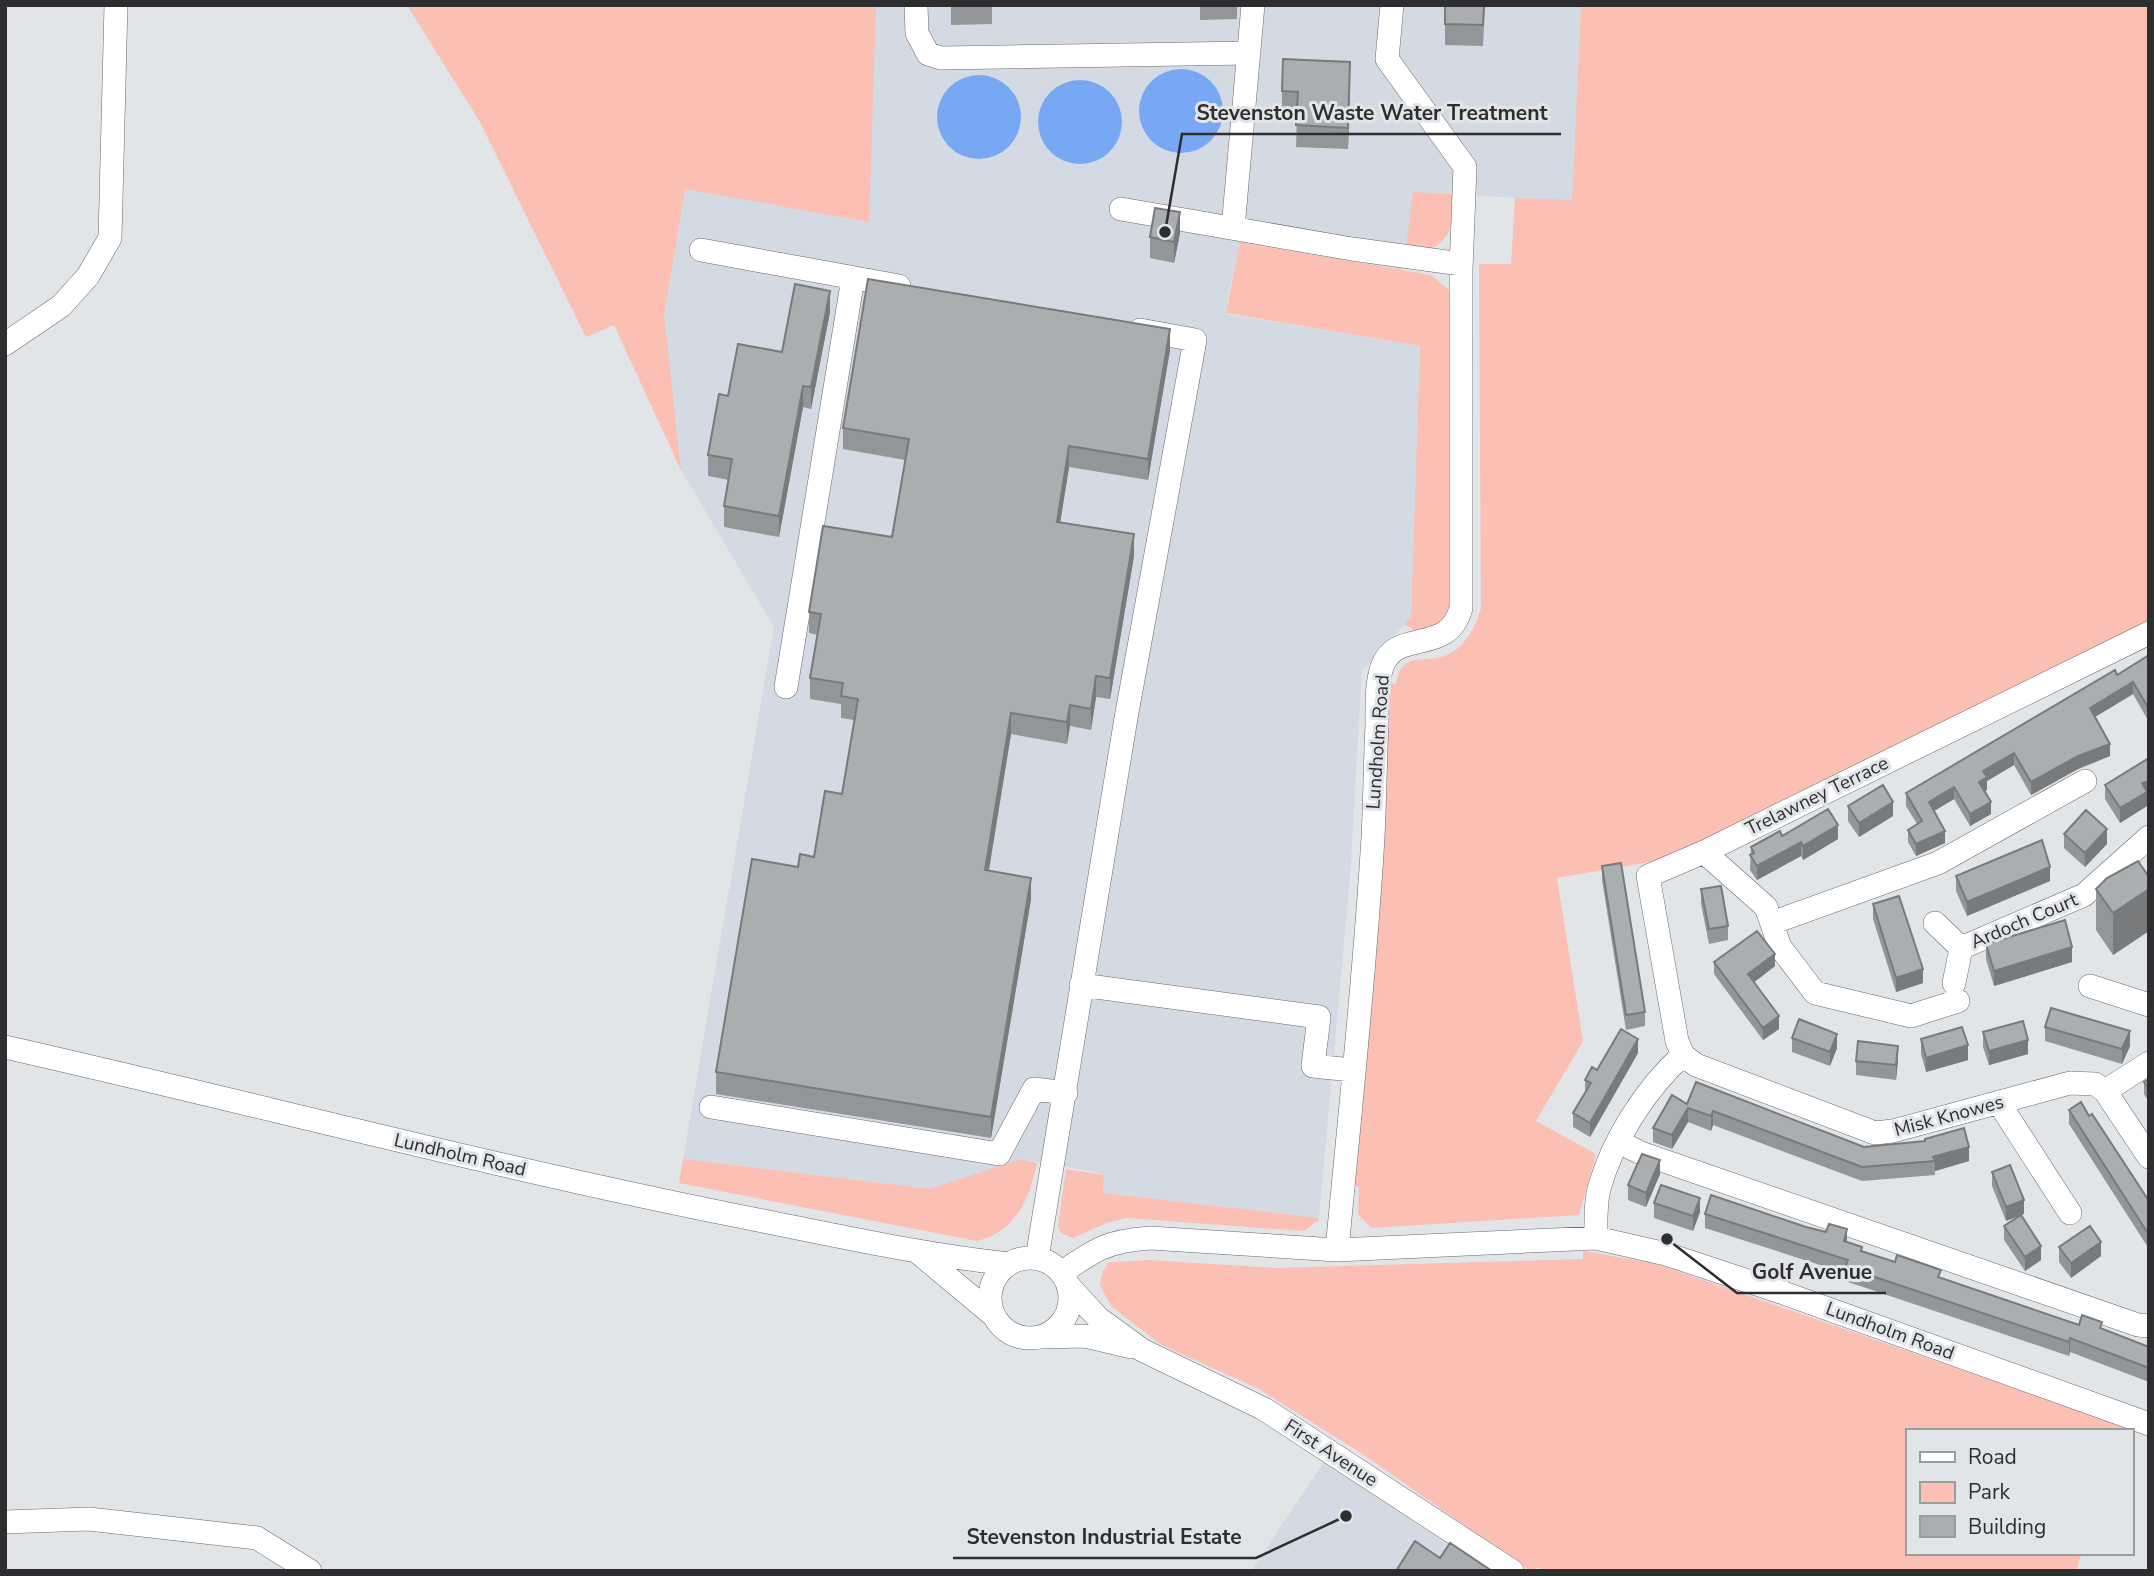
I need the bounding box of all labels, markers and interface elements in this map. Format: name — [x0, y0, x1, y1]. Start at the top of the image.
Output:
callout: Stevenston Waste Water Treatment — [1182, 92, 1561, 134]
text: Stevenston Waste Water Treatment — [1196, 99, 1549, 127]
street label: Lundholm Road — [1360, 674, 1396, 810]
street label: Trelawney Terrace — [1741, 750, 1893, 842]
street label: Ardoch Court — [1966, 887, 2082, 955]
street label: Misk Knowes — [1891, 1089, 2007, 1143]
street label: Lundholm Road — [391, 1127, 529, 1183]
callout: Golf Avenue — [1737, 1251, 1886, 1293]
text: Golf Avenue — [1752, 1258, 1872, 1286]
street label: Lundholm Road — [1822, 1296, 1958, 1366]
street label: First Avenue — [1279, 1413, 1383, 1493]
legend — [1906, 1429, 2133, 1555]
text: Road — [1968, 1443, 2017, 1471]
text: Park — [1968, 1478, 2010, 1506]
text: Building — [1968, 1513, 2046, 1541]
callout: Stevenston Industrial Estate — [953, 1516, 1256, 1558]
text: Stevenston Industrial Estate — [966, 1523, 1242, 1551]

